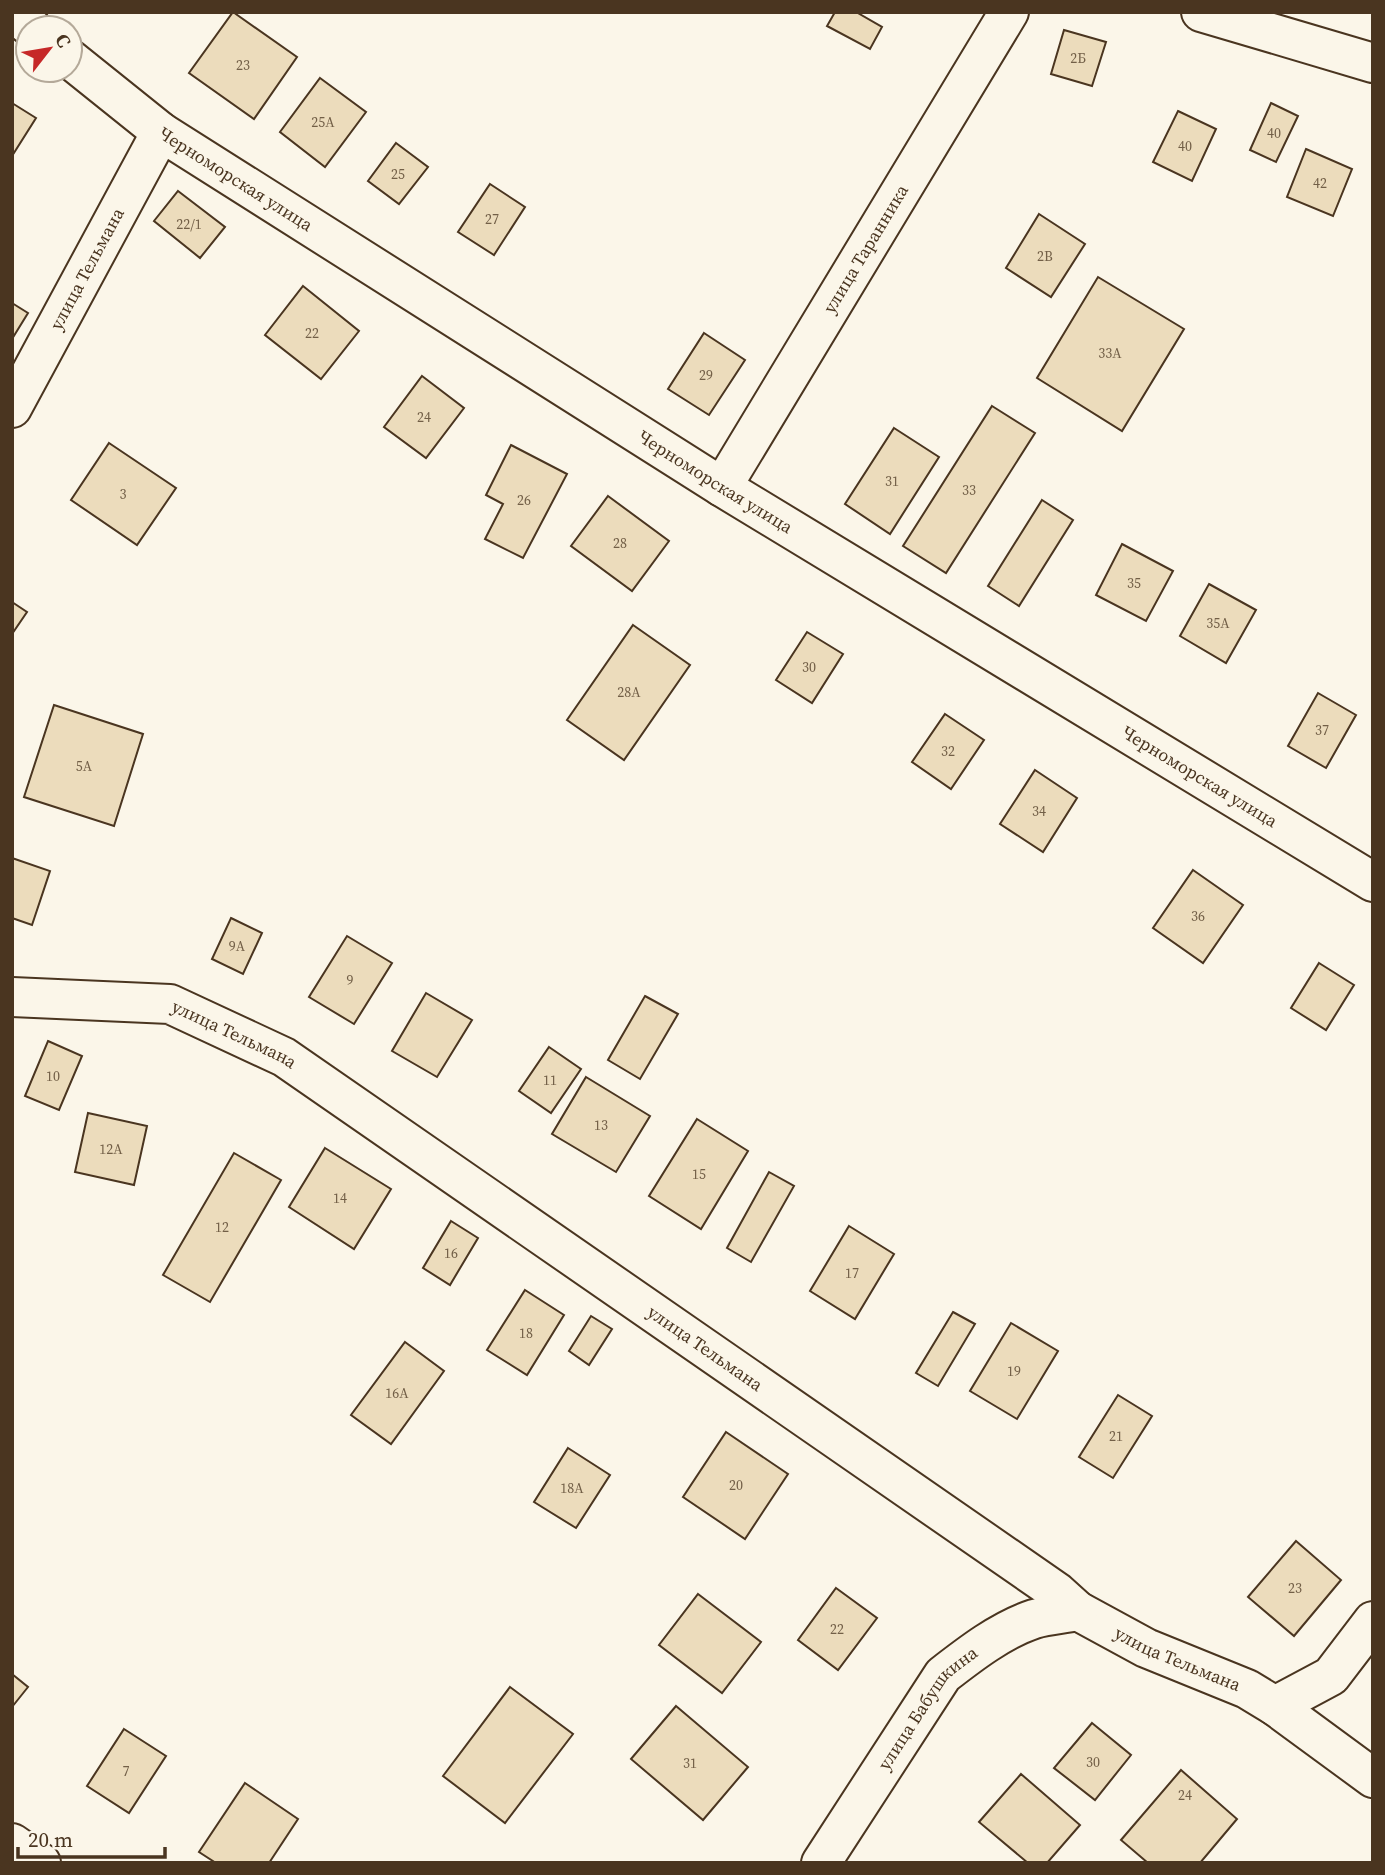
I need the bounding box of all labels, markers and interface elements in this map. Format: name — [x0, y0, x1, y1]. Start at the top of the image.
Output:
north arrow — [14, 14, 84, 84]
text: С — [49, 28, 78, 52]
house number: 2Б — [1070, 48, 1086, 68]
house number: 23 — [236, 55, 250, 75]
house number: 25А — [311, 112, 335, 132]
street label: Черноморская улица — [154, 121, 319, 238]
house number: 40 — [1267, 123, 1281, 143]
house number: 40 — [1178, 136, 1192, 156]
house number: 25 — [391, 164, 405, 184]
house number: 42 — [1313, 173, 1327, 193]
street label: улица Таранника — [817, 179, 914, 318]
street label: улица Тельмана — [43, 202, 130, 334]
house number: 27 — [485, 209, 499, 229]
house number: 22/1 — [176, 214, 202, 234]
house number: 2В — [1037, 246, 1053, 266]
house number: 22 — [305, 323, 319, 343]
house number: 33А — [1098, 343, 1122, 363]
house number: 29 — [699, 365, 713, 385]
house number: 24 — [417, 407, 431, 427]
street label: Черноморская улица — [633, 424, 798, 540]
house number: 31 — [885, 471, 899, 491]
house number: 33 — [962, 480, 976, 500]
house number: 3 — [120, 484, 127, 504]
house number: 26 — [517, 490, 531, 510]
house number: 28 — [613, 533, 627, 553]
house number: 35 — [1127, 573, 1141, 593]
house number: 35А — [1206, 613, 1230, 633]
house number: 30 — [802, 657, 816, 677]
house number: 28А — [617, 682, 641, 702]
street label: Черноморская улица — [1117, 719, 1283, 834]
house number: 37 — [1315, 720, 1329, 740]
house number: 32 — [941, 741, 955, 761]
house number: 5А — [76, 756, 93, 776]
house number: 34 — [1032, 801, 1046, 821]
house number: 36 — [1191, 906, 1205, 926]
house number: 9А — [229, 936, 246, 956]
house number: 9 — [347, 970, 354, 990]
street label: улица Тельмана — [168, 994, 303, 1075]
house number: 10 — [46, 1066, 60, 1086]
house number: 11 — [543, 1070, 557, 1090]
house number: 13 — [594, 1115, 608, 1135]
house number: 12А — [99, 1139, 123, 1159]
house number: 15 — [692, 1164, 706, 1184]
house number: 14 — [333, 1188, 347, 1208]
house number: 12 — [215, 1217, 229, 1237]
house number: 16 — [444, 1243, 458, 1263]
house number: 17 — [845, 1263, 859, 1283]
street label: улица Тельмана — [643, 1299, 769, 1397]
house number: 18 — [519, 1323, 533, 1343]
house number: 19 — [1007, 1361, 1021, 1381]
house number: 16А — [385, 1383, 409, 1403]
house number: 21 — [1109, 1426, 1123, 1446]
house number: 20 — [729, 1475, 743, 1495]
house number: 18А — [560, 1478, 584, 1498]
house number: 23 — [1288, 1578, 1302, 1598]
house number: 22 — [830, 1619, 844, 1639]
street label: улица Тельмана — [1110, 1620, 1245, 1697]
street label: улица Бабушкина — [872, 1639, 983, 1775]
house number: 30 — [1086, 1752, 1100, 1772]
house number: 31 — [683, 1753, 697, 1773]
house number: 7 — [123, 1761, 130, 1781]
house number: 24 — [1178, 1785, 1192, 1805]
scale bar — [18, 1815, 164, 1859]
text: 20 m — [28, 1825, 73, 1854]

